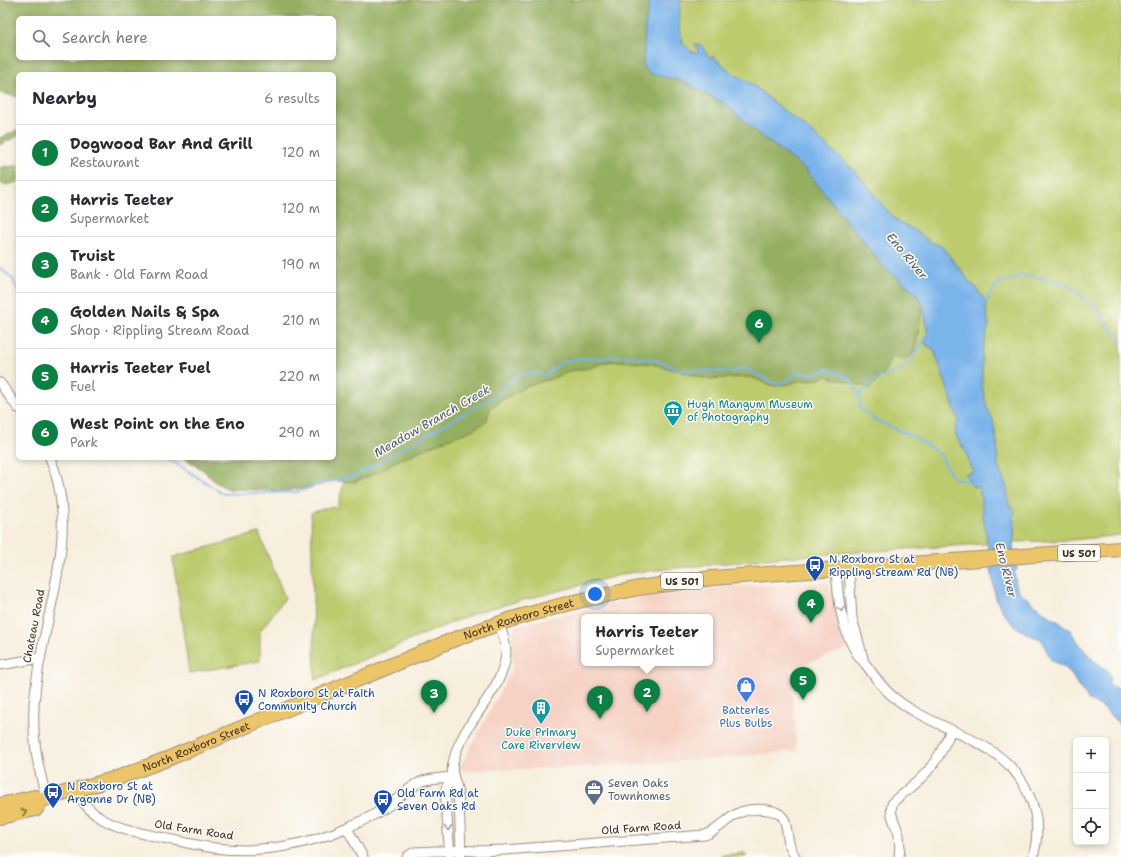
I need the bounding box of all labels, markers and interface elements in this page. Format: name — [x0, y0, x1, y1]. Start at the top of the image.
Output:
search box — [16, 16, 336, 60]
icon: search — [30, 27, 52, 49]
text: Search here — [62, 28, 148, 48]
text: Nearby — [32, 87, 97, 109]
text: 6 results — [264, 90, 320, 107]
text: Dogwood Bar And Grill — [70, 134, 253, 154]
text: 1 — [42, 144, 48, 161]
text: 120 m — [282, 144, 320, 161]
text: Restaurant — [70, 154, 140, 171]
text: Harris Teeter — [70, 190, 174, 210]
text: 2 — [40, 200, 50, 217]
text: 120 m — [282, 200, 320, 217]
text: Supermarket — [70, 210, 149, 227]
water label: Eno River — [883, 229, 931, 283]
text: Truist — [70, 246, 115, 266]
text: 3 — [40, 256, 50, 273]
text: 190 m — [281, 256, 320, 273]
text: Bank · Old Farm Road — [70, 266, 208, 283]
text: Golden Nails & Spa — [70, 302, 219, 322]
pin: 6 — [746, 310, 772, 343]
text: 4 — [40, 312, 50, 329]
text: 210 m — [282, 312, 320, 329]
text: Shop · Rippling Stream Road — [70, 322, 249, 339]
text: Harris Teeter Fuel — [70, 358, 211, 378]
text: 5 — [41, 368, 49, 385]
text: 220 m — [278, 368, 320, 385]
text: Fuel — [70, 378, 95, 395]
water label: Meadow Branch Creek — [371, 381, 493, 461]
place label: Hugh Mangum Museum of Photography — [687, 397, 813, 425]
museum icon: Hugh Mangum Museum of Photography — [662, 399, 684, 427]
text: West Point on the Eno — [70, 414, 245, 434]
text: 6 — [40, 424, 50, 441]
text: 290 m — [278, 424, 320, 441]
text: Park — [70, 434, 98, 451]
water label: Eno River — [991, 541, 1021, 600]
road number: US 501 — [1058, 545, 1100, 561]
place label: N Roxboro St at Rippling Stream Rd (NB) — [829, 552, 958, 580]
bus stop icon: N Roxboro St at Rippling Stream Rd (NB) — [804, 554, 826, 582]
road number: US 501 — [661, 573, 703, 589]
your location — [585, 584, 605, 604]
street label: Chateau Road — [19, 588, 49, 664]
pin: 4 — [798, 590, 824, 623]
street label: North Roxboro Street — [461, 595, 576, 643]
one-way arrow — [836, 606, 845, 612]
popup — [581, 614, 713, 666]
text: Harris Teeter — [595, 622, 699, 642]
text: Supermarket — [595, 642, 674, 659]
pin: 5 — [790, 667, 816, 700]
shop icon: Batteries Plus Bulbs — [735, 675, 757, 703]
pin: 2 — [634, 679, 660, 712]
pin: 3 — [421, 680, 447, 713]
place label: N Roxboro St at Faith Community Church — [258, 686, 375, 714]
pin: 1 — [587, 686, 613, 719]
bus stop icon: N Roxboro St at Faith Community Church — [233, 688, 255, 716]
building icon: Duke Primary Care Riverview — [530, 697, 552, 725]
place label: Batteries Plus Bulbs — [720, 703, 773, 731]
street label: North Roxboro Street — [140, 718, 253, 775]
place label: Duke Primary Care Riverview — [501, 725, 581, 753]
map controls — [1073, 737, 1109, 845]
button: + — [1073, 737, 1109, 773]
button: − — [1073, 773, 1109, 809]
place label: Seven Oaks Townhomes — [608, 776, 671, 804]
office icon: Seven Oaks Townhomes — [583, 778, 605, 806]
place label: N Roxboro St at Argonne Dr (NB) — [67, 779, 156, 807]
bus stop icon: N Roxboro St at Argonne Dr (NB) — [42, 781, 64, 809]
place label: Old Farm Rd at Seven Oaks Rd — [397, 786, 479, 814]
bus stop icon: Old Farm Rd at Seven Oaks Rd — [372, 788, 394, 816]
one-way arrow — [21, 808, 27, 816]
button: locate — [1073, 809, 1109, 845]
street label: Old Farm Road — [153, 816, 235, 844]
street label: Old Farm Road — [601, 818, 681, 838]
one-way arrow — [444, 825, 453, 831]

